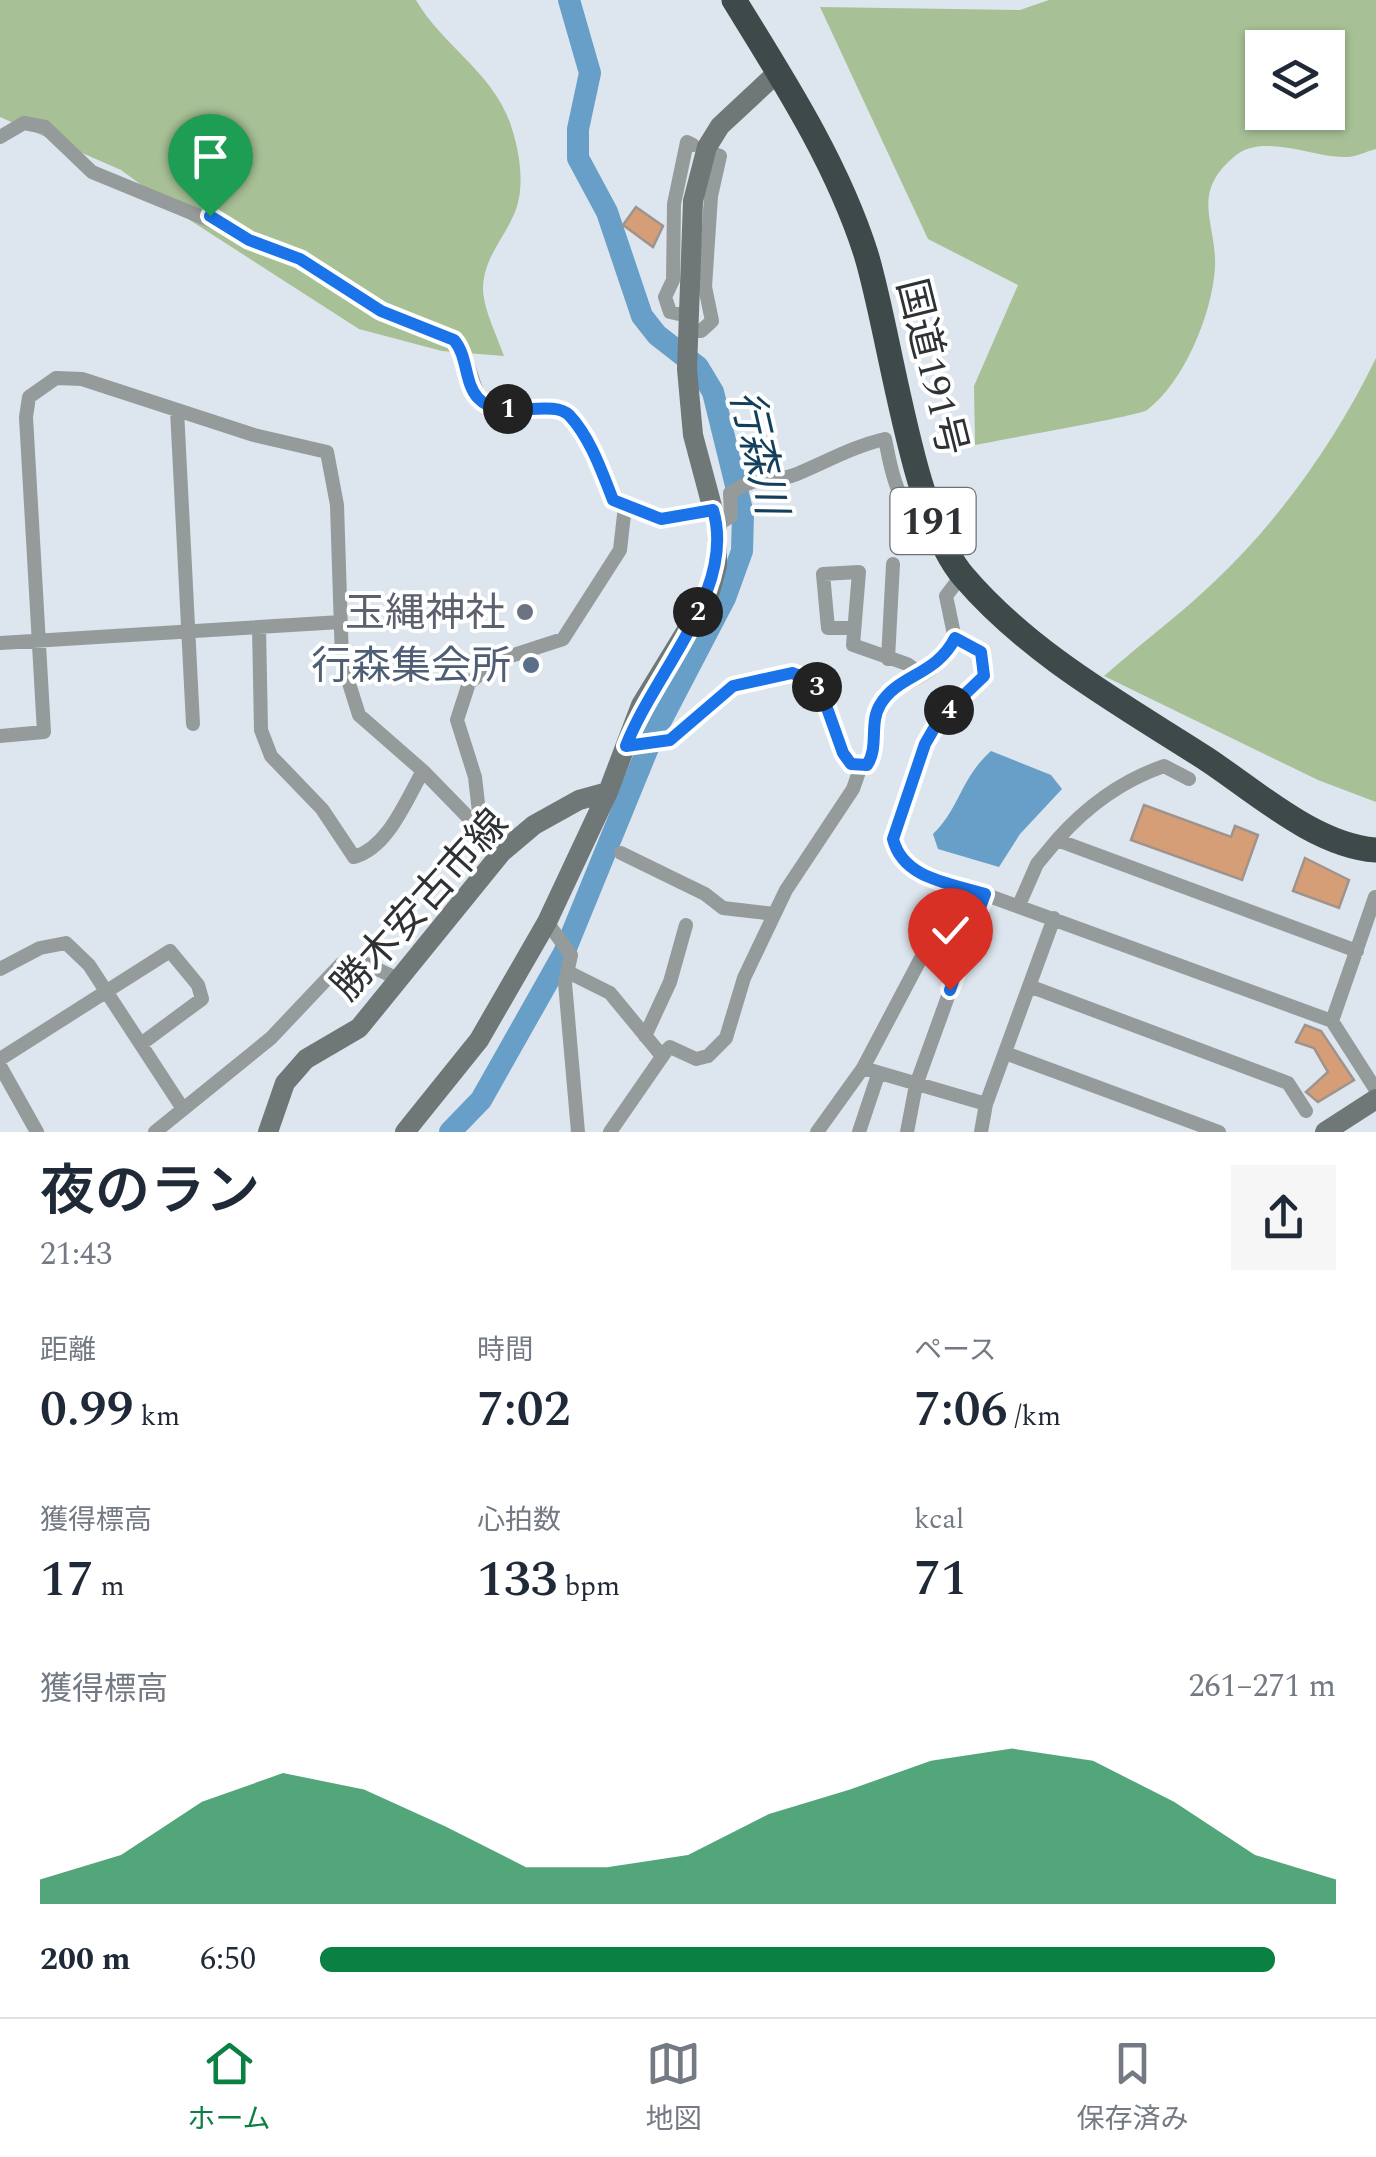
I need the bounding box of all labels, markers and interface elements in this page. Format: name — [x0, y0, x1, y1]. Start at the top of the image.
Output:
map controls — [1245, 30, 1345, 130]
button: layers — [1245, 30, 1345, 130]
pin — [168, 114, 253, 217]
icon: arrive — [183, 129, 238, 184]
street label: 国道191号 — [879, 273, 982, 462]
pin: 1 — [483, 384, 533, 434]
water label: 行森川 — [713, 384, 803, 525]
text: 1 — [500, 387, 516, 430]
road number: 191 — [890, 488, 976, 554]
place label: 玉縄神社 — [345, 584, 505, 645]
pin: 2 — [673, 587, 723, 637]
text: 2 — [690, 590, 706, 633]
marker: 玉縄神社 — [514, 601, 536, 623]
place label: 行森集会所 — [311, 637, 511, 698]
marker: 行森集会所 — [520, 654, 542, 676]
pin: 3 — [792, 662, 842, 712]
text: 3 — [809, 665, 825, 708]
pin: 4 — [924, 685, 974, 735]
text: 4 — [941, 688, 957, 731]
street label: 勝木安古市線 — [318, 796, 524, 1015]
pin — [908, 888, 993, 991]
icon: check — [923, 903, 978, 958]
text: 夜のラン — [40, 1151, 260, 1234]
button: share — [1231, 1165, 1336, 1270]
text: 21:43 — [40, 1230, 112, 1279]
text: 距離 — [40, 1329, 96, 1372]
text: 時間 — [477, 1329, 533, 1372]
text: ペース — [914, 1329, 997, 1372]
text: 0.99 — [40, 1372, 133, 1448]
text: 7:02 — [477, 1372, 570, 1448]
text: 7:06 — [914, 1372, 1007, 1448]
text: km — [133, 1395, 180, 1438]
text: /km — [1007, 1395, 1061, 1438]
text: kcal — [914, 1498, 964, 1541]
text: 獲得標高 — [40, 1499, 152, 1542]
text: 心拍数 — [477, 1499, 561, 1542]
text: 71 — [914, 1541, 968, 1617]
text: 17 — [40, 1542, 94, 1618]
text: 133 — [477, 1542, 557, 1618]
text: m — [94, 1565, 125, 1608]
text: bpm — [557, 1565, 620, 1608]
text: 261–271 m — [1188, 1662, 1336, 1711]
text: 獲得標高 — [40, 1665, 168, 1714]
text: 200 m — [40, 1935, 131, 1984]
text: 6:50 — [200, 1935, 256, 1984]
tab: ホーム — [187, 2036, 271, 2141]
tab: 地図 — [646, 2036, 702, 2141]
tab: 保存済み — [1076, 2036, 1189, 2141]

